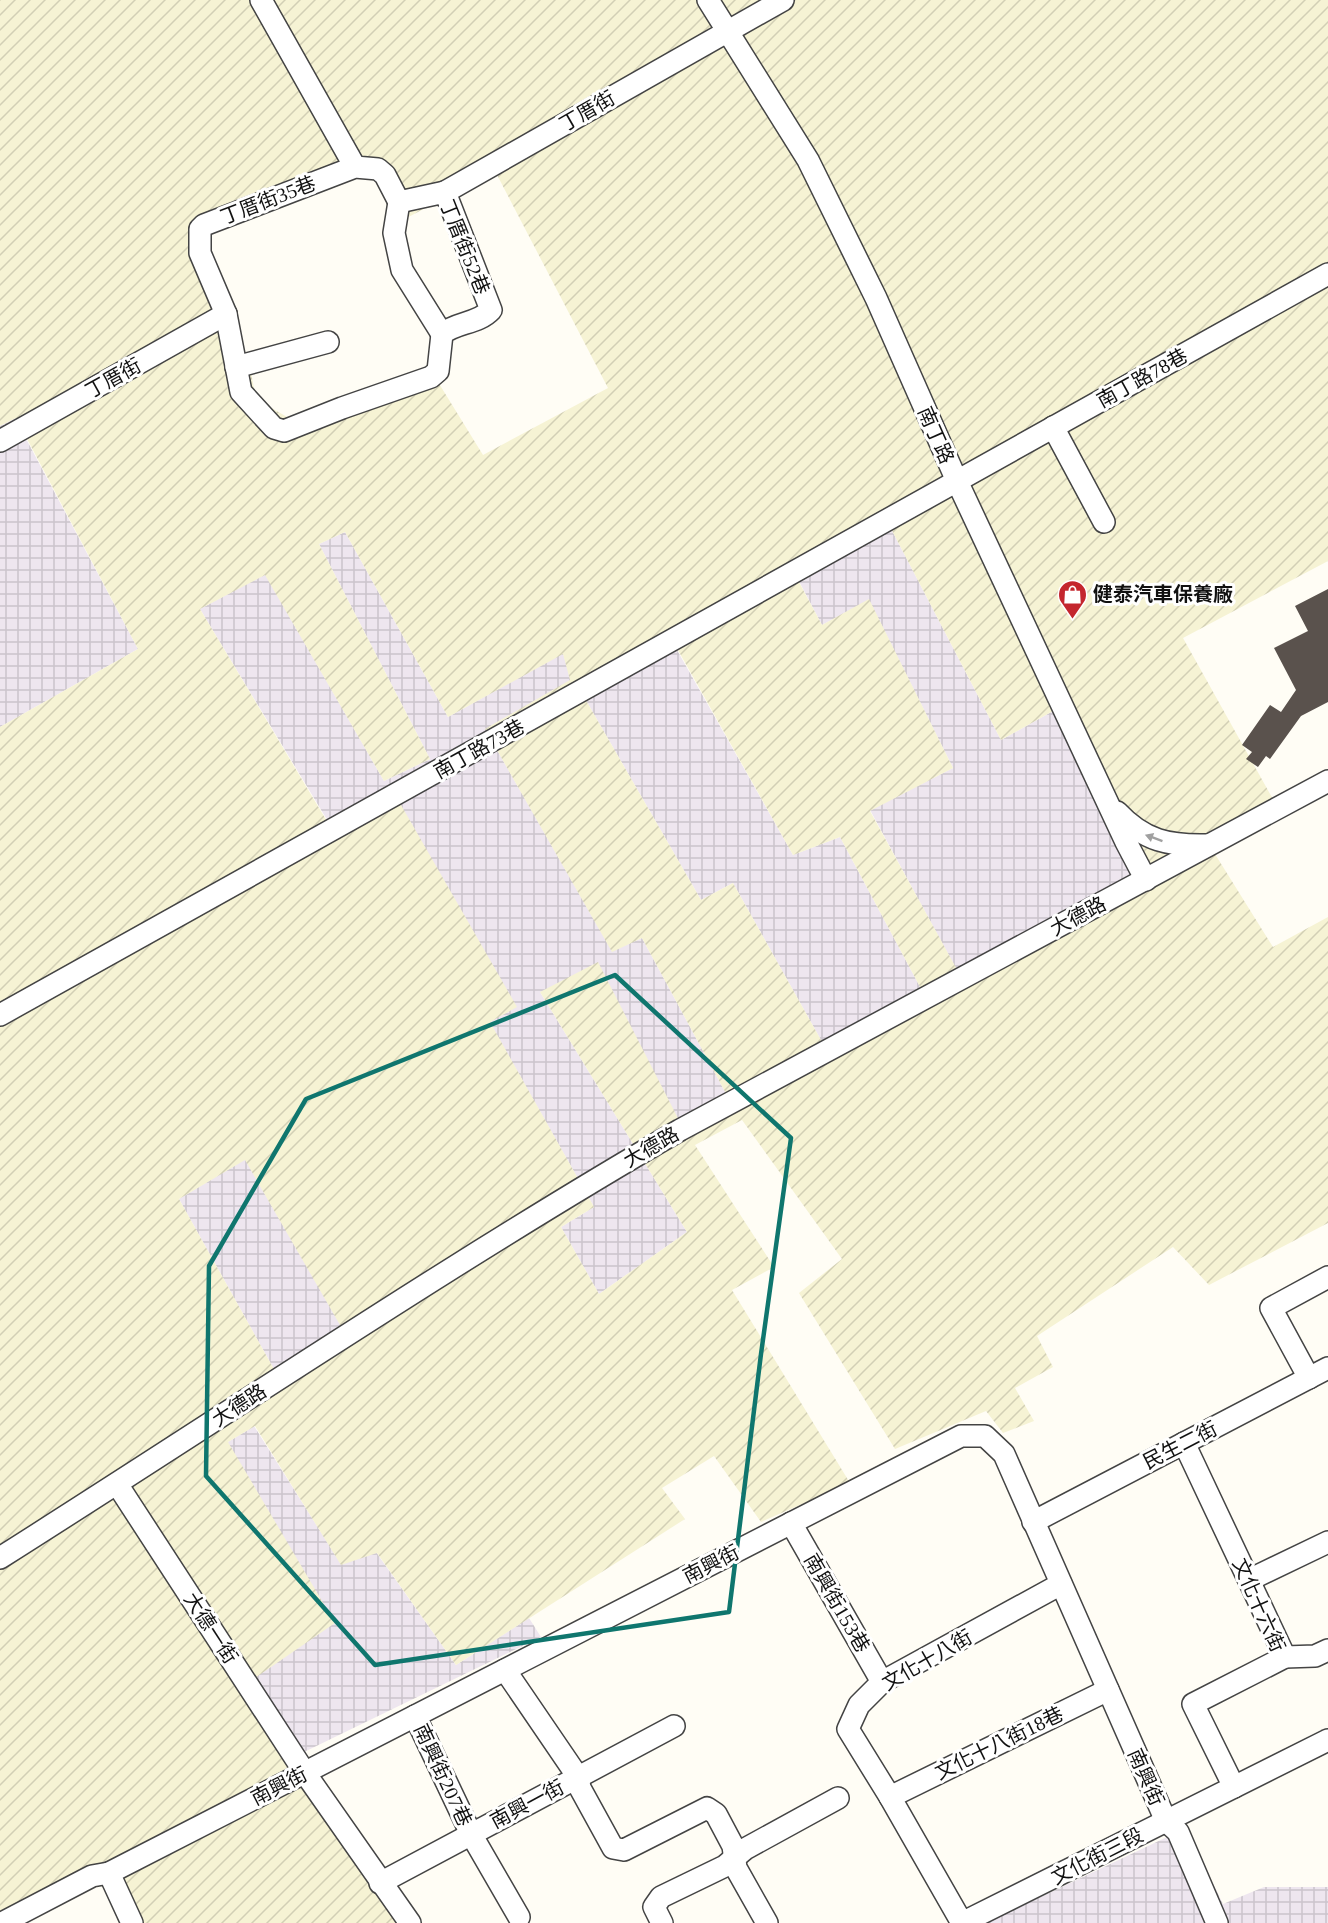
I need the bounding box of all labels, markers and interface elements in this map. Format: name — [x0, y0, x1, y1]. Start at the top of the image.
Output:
street label: 丁厝街 — [556, 86, 618, 136]
street label: 丁厝街35巷 — [217, 172, 319, 228]
street label: 丁厝街52巷 — [436, 197, 494, 297]
street label: 南丁路78巷 — [1093, 344, 1191, 412]
street label: 丁厝街 — [81, 354, 145, 402]
street label: 南丁路 — [914, 403, 958, 467]
shop icon: 健泰汽車保養廠 — [1056, 578, 1088, 620]
place label: 健泰汽車保養廠 — [1093, 583, 1233, 605]
street label: 南丁路73巷 — [430, 715, 528, 783]
one-way arrow — [1144, 833, 1162, 843]
street label: 大德路 — [1046, 892, 1110, 940]
street label: 大德路 — [620, 1122, 682, 1172]
street label: 大德路 — [208, 1379, 270, 1431]
street label: 民生二街 — [1139, 1417, 1221, 1473]
street label: 南興街 — [679, 1541, 743, 1587]
street label: 南興街153巷 — [800, 1550, 874, 1656]
street label: 文化十六街 — [1229, 1555, 1289, 1655]
street label: 大德一街 — [180, 1588, 242, 1668]
street label: 文化十八街 — [878, 1625, 976, 1695]
street label: 文化十八街18巷 — [931, 1702, 1067, 1784]
street label: 南興街207巷 — [410, 1721, 476, 1829]
street label: 南興街 — [1124, 1745, 1168, 1809]
street label: 南興街 — [247, 1763, 311, 1809]
street label: 南興一街 — [487, 1776, 567, 1832]
street label: 文化街三段 — [1047, 1823, 1147, 1889]

